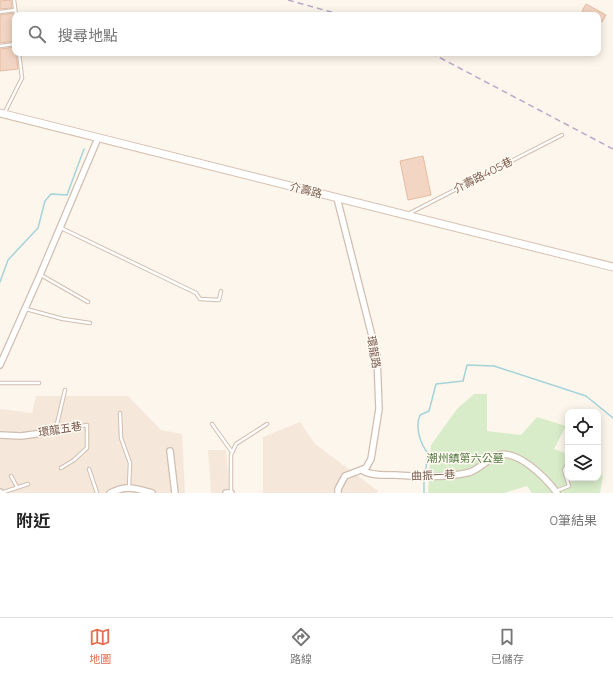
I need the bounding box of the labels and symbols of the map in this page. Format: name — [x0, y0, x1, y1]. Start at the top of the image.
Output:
street label: 介壽路405巷 — [451, 154, 515, 196]
street label: 介壽路 — [288, 179, 324, 201]
street label: 環龍路 — [364, 335, 384, 369]
street label: 環龍五巷 — [37, 419, 83, 439]
park label: 潮州鎮第六公墓 — [427, 451, 504, 465]
street label: 曲振一巷 — [411, 467, 455, 483]

